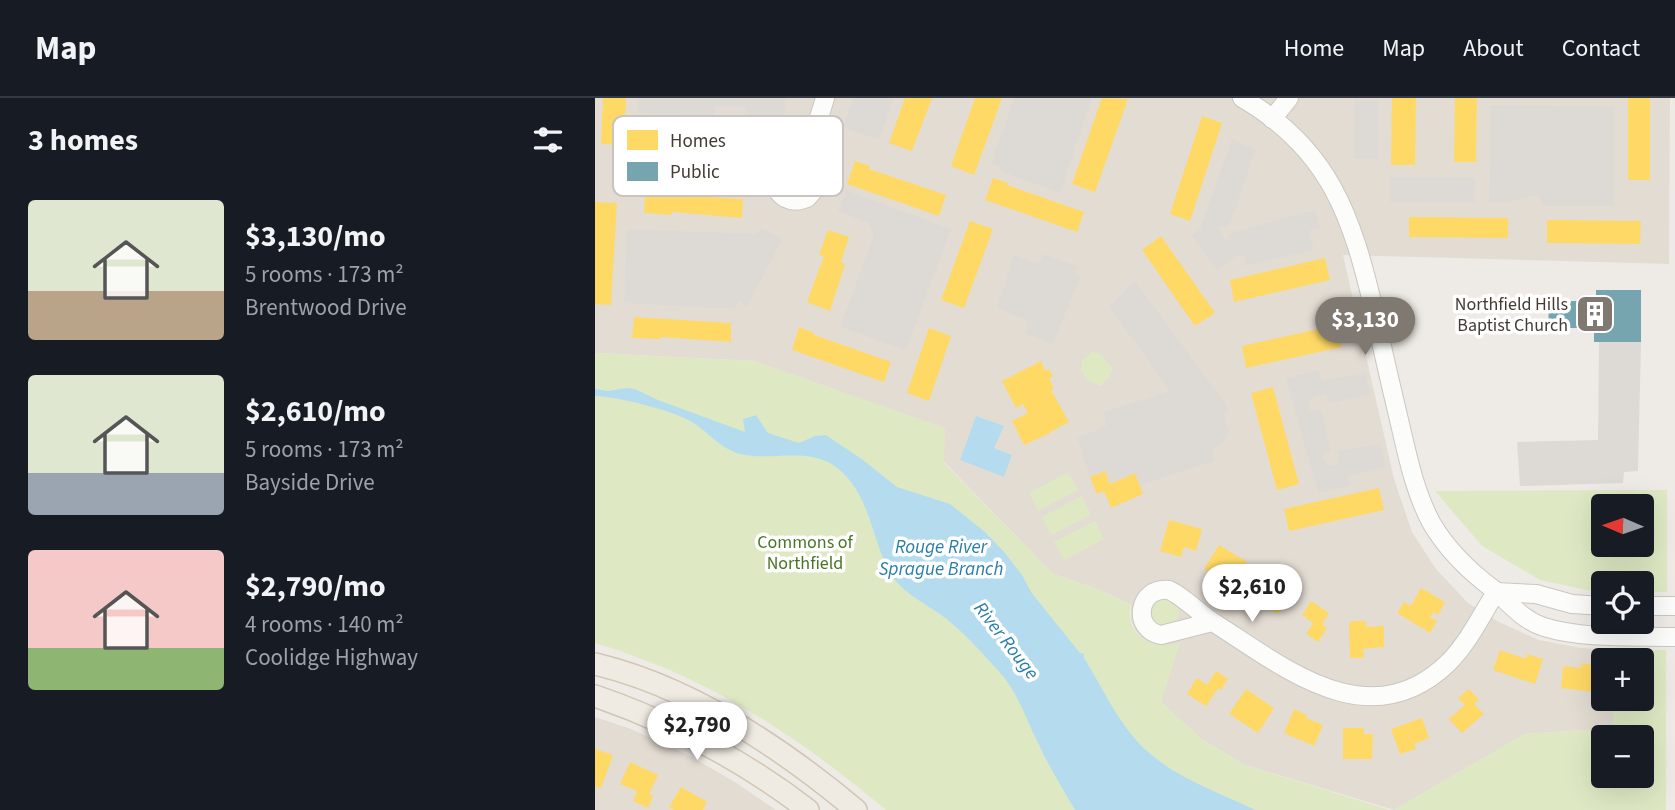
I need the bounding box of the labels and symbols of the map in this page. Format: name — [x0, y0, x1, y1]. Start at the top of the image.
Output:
legend — [613, 116, 843, 196]
text: Homes — [670, 128, 726, 155]
text: Public — [670, 159, 720, 186]
place label: Northfield Hills Baptist Church — [1455, 292, 1568, 338]
building icon: Northfield Hills Baptist Church — [1574, 293, 1616, 335]
pin: $3,130 — [1308, 298, 1422, 357]
north arrow — [1591, 494, 1654, 556]
park label: Commons of Northfield — [757, 530, 854, 576]
water label: Rouge River Sprague Branch — [879, 534, 1003, 583]
pin: $2,610 — [1195, 564, 1309, 624]
water label: River Rouge — [967, 596, 1045, 686]
pin: $2,790 — [640, 702, 754, 762]

